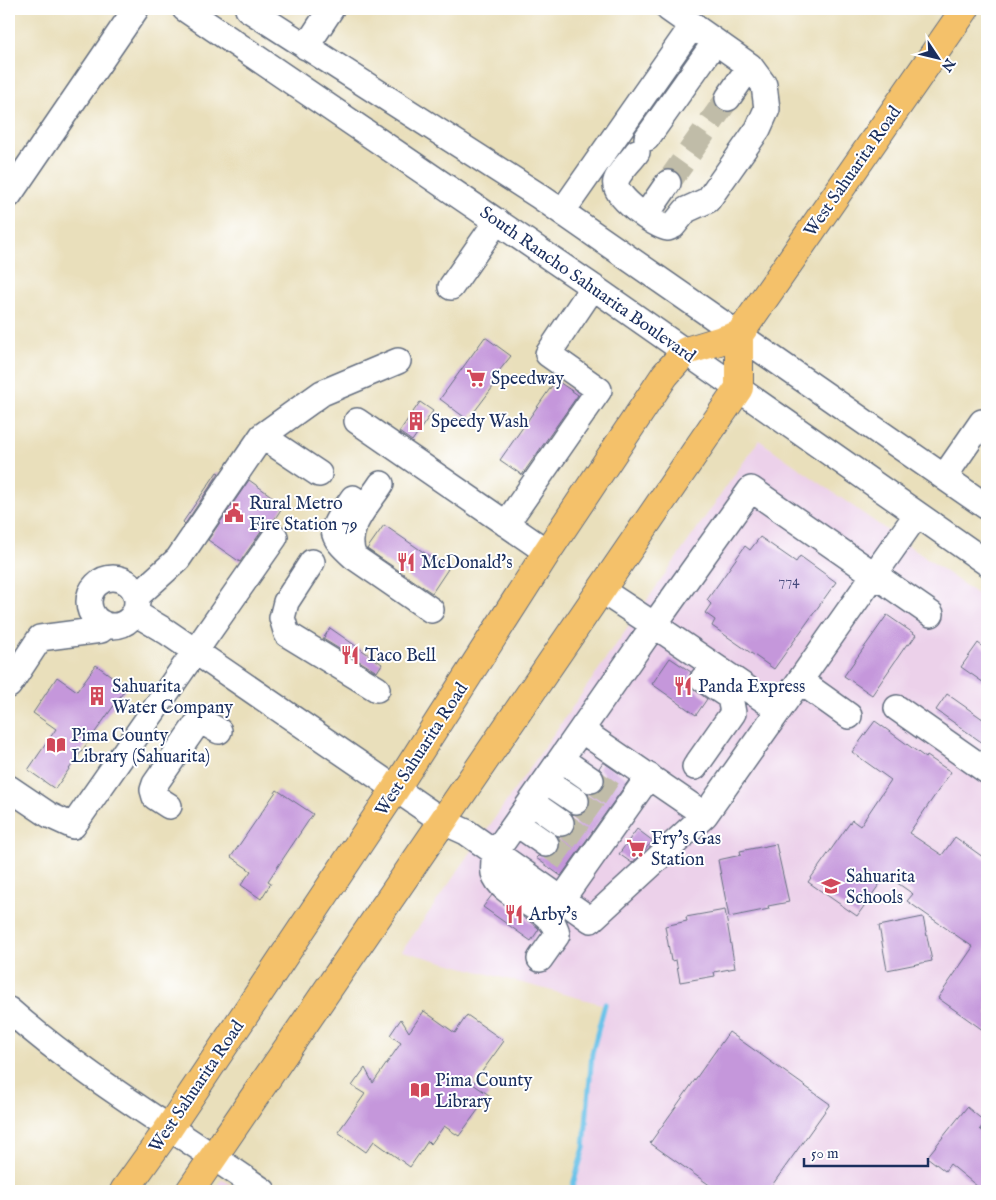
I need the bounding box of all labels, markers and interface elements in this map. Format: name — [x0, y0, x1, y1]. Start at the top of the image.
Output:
north arrow — [914, 32, 964, 82]
text: N — [937, 54, 959, 75]
street label: West Sahuarita Road — [799, 102, 907, 242]
street label: South Rancho Sahuarita Boulevard — [475, 202, 700, 369]
supermarket icon: Speedway — [465, 367, 487, 389]
place label: Speedway — [491, 368, 564, 391]
building icon: Speedy Wash — [405, 410, 427, 432]
place label: Speedy Wash — [431, 411, 529, 434]
place label: Rural Metro Fire Station 79 — [249, 493, 358, 537]
public building icon: Rural Metro Fire Station 79 — [223, 502, 245, 524]
restaurant icon: McDonald's — [395, 551, 417, 573]
place label: McDonald's — [421, 552, 513, 575]
house number: 774 — [778, 571, 800, 590]
restaurant icon: Taco Bell — [339, 644, 361, 666]
place label: Taco Bell — [365, 645, 436, 668]
restaurant icon: Panda Express — [672, 675, 694, 697]
place label: Sahuarita Water Company — [112, 676, 233, 720]
place label: Panda Express — [698, 676, 805, 699]
street label: West Sahuarita Road — [371, 678, 474, 821]
building icon: Sahuarita Water Company — [86, 685, 108, 707]
place label: Pima County Library (Sahuarita) — [71, 725, 210, 769]
library icon: Pima County Library (Sahuarita) — [45, 734, 67, 756]
place label: Fry's Gas Station — [651, 828, 721, 872]
supermarket icon: Fry's Gas Station — [625, 837, 647, 859]
place label: Sahuarita Schools — [846, 866, 915, 910]
school or university icon: Sahuarita Schools — [820, 875, 842, 897]
restaurant icon: Arby's — [503, 903, 525, 925]
place label: Arby's — [528, 904, 577, 927]
street label: West Sahuarita Road — [145, 1016, 250, 1157]
place label: Pima County Library — [435, 1070, 532, 1114]
library icon: Pima County Library — [409, 1079, 431, 1101]
scale bar — [804, 1135, 927, 1167]
text: 50 m — [811, 1144, 839, 1163]

